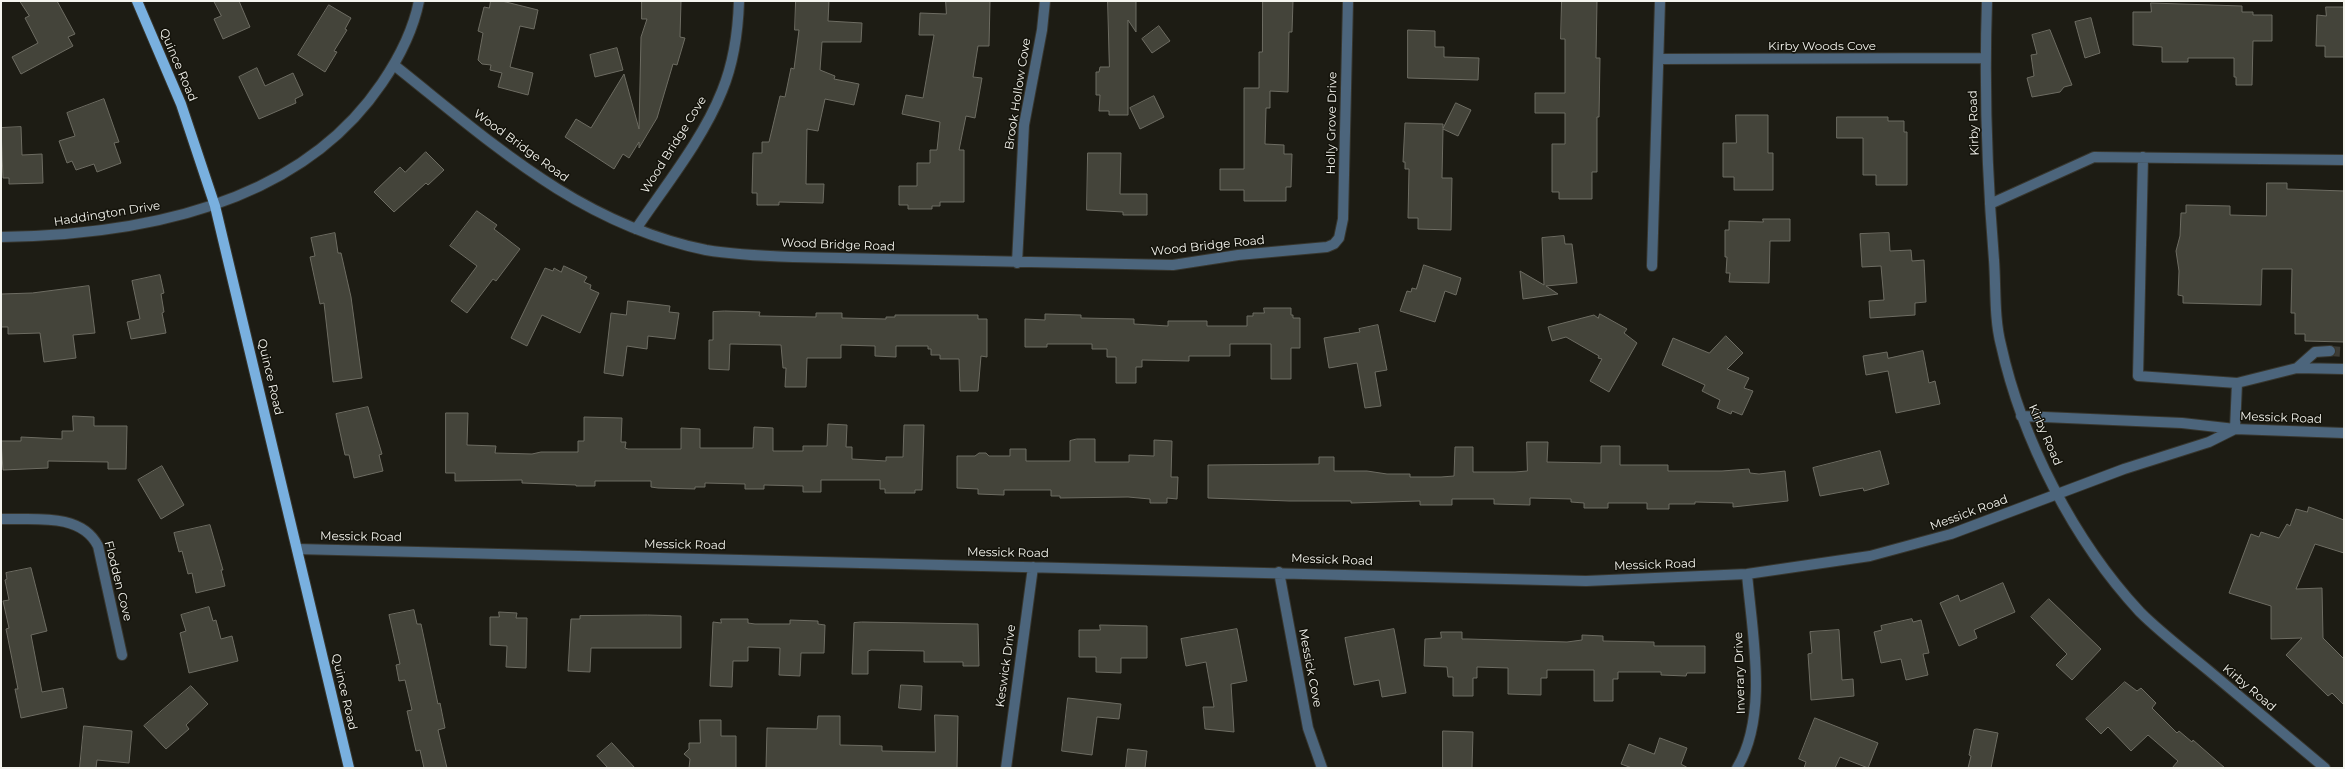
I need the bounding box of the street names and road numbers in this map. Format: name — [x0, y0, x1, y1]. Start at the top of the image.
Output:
street label: Quince Road — [156, 26, 200, 104]
street label: Brook Hollow Cove — [1002, 37, 1034, 151]
street label: Kirby Woods Cove — [1768, 39, 1876, 53]
street label: Holly Grove Drive — [1324, 72, 1340, 174]
street label: Kirby Road — [1966, 90, 1982, 156]
street label: Wood Bridge Cove — [638, 94, 710, 196]
street label: Wood Bridge Road — [471, 107, 571, 185]
street label: Haddington Drive — [53, 198, 161, 230]
street label: Wood Bridge Road — [1151, 233, 1265, 259]
street label: Wood Bridge Road — [781, 236, 895, 254]
street label: Quince Road — [254, 337, 286, 417]
street label: Kirby Road — [2025, 402, 2065, 468]
street label: Messick Road — [2240, 409, 2322, 427]
street label: Messick Road — [1928, 492, 2010, 534]
street label: Messick Road — [320, 529, 402, 545]
street label: Messick Road — [644, 537, 726, 553]
street label: Flodden Cove — [101, 539, 135, 623]
street label: Messick Road — [967, 545, 1049, 561]
street label: Messick Road — [1291, 551, 1373, 569]
street label: Messick Road — [1614, 556, 1696, 574]
street label: Keswick Drive — [993, 624, 1019, 708]
street label: Messick Cove — [1295, 627, 1325, 709]
street label: Inverary Drive — [1731, 632, 1749, 714]
street label: Quince Road — [328, 652, 360, 732]
street label: Kirby Road — [2219, 661, 2279, 715]

